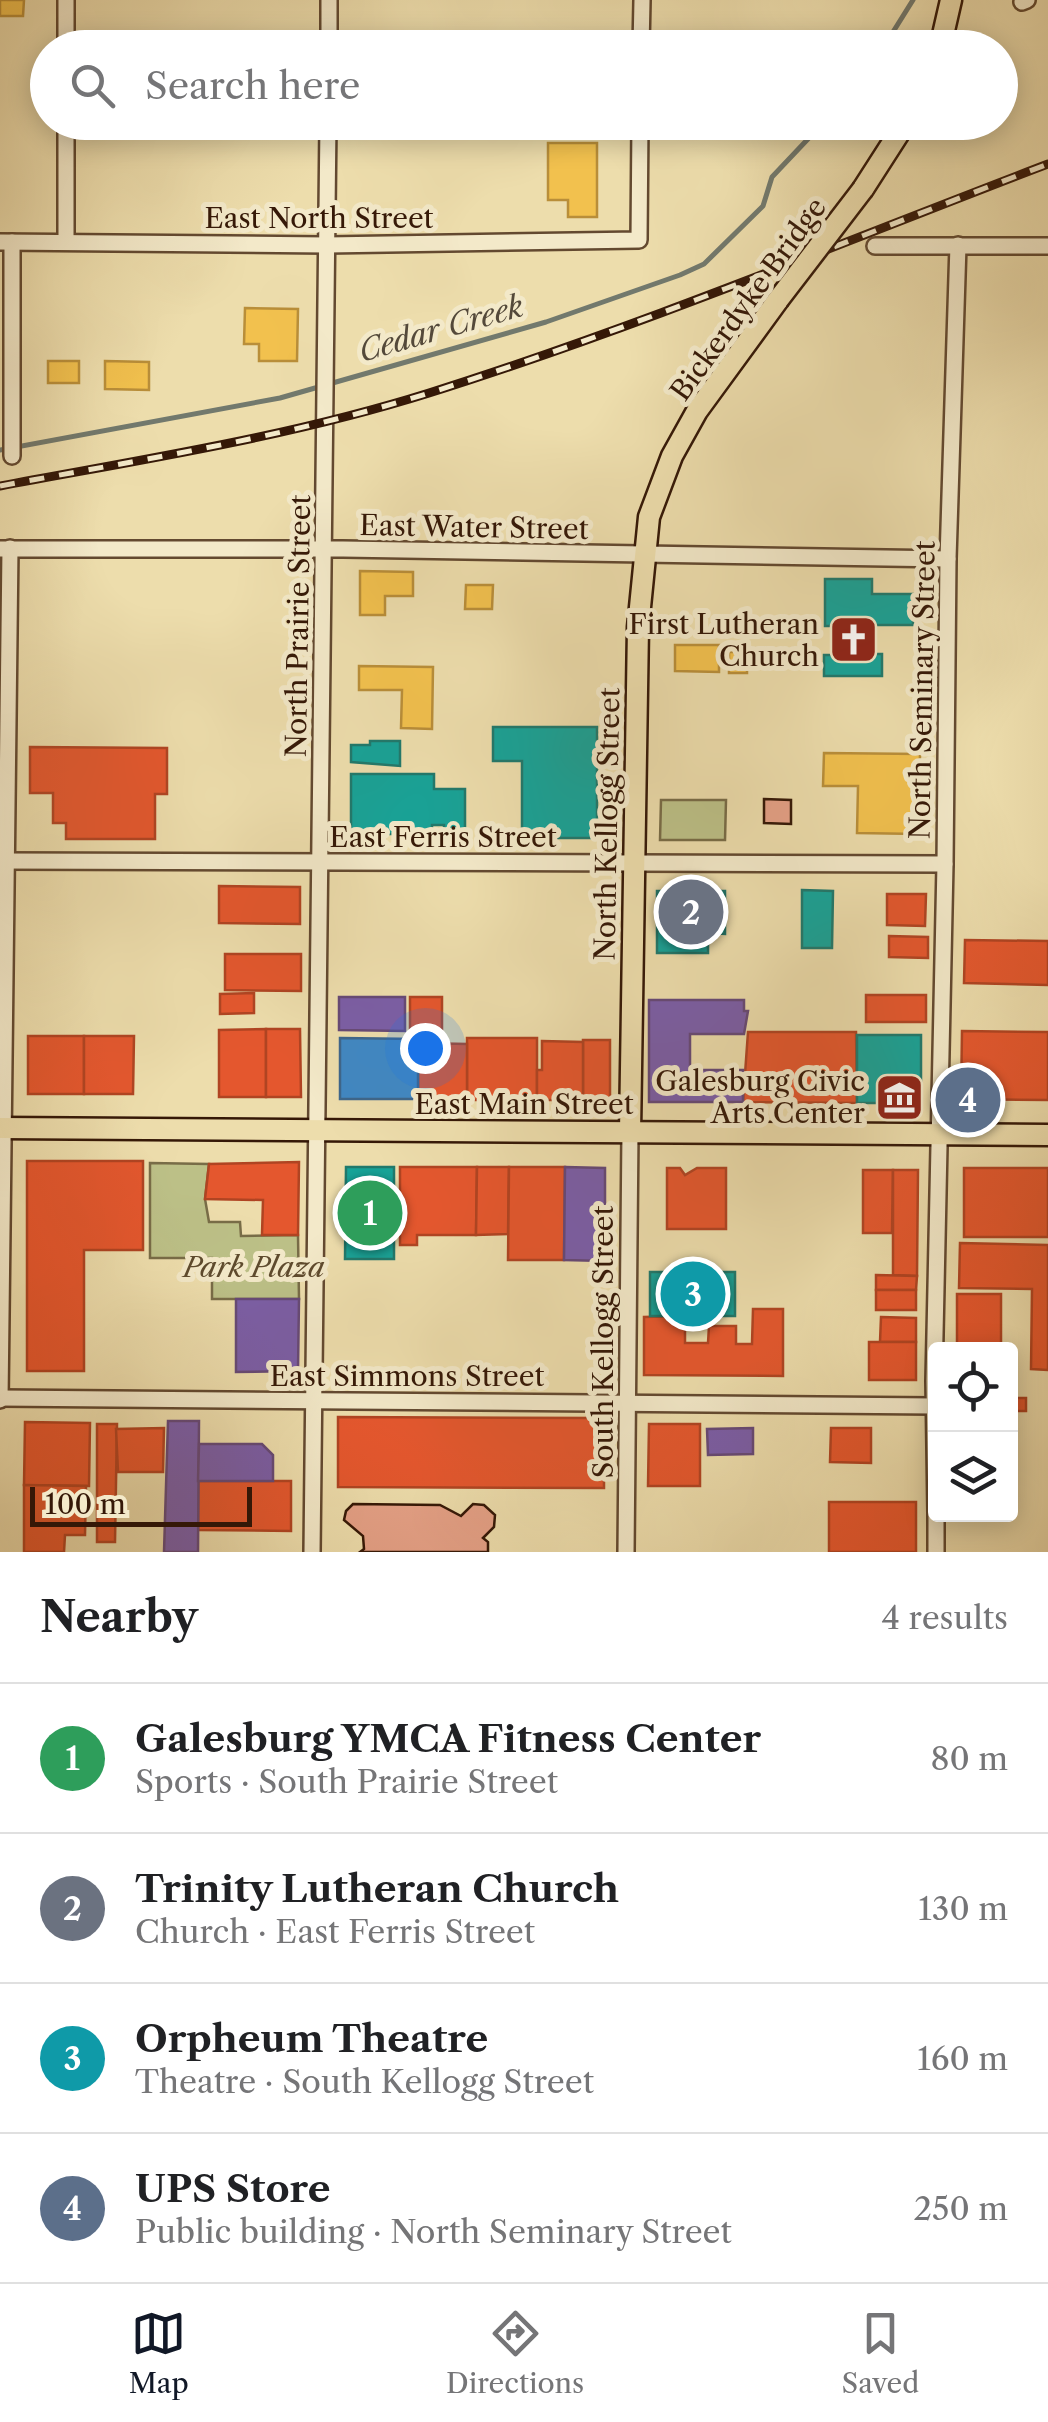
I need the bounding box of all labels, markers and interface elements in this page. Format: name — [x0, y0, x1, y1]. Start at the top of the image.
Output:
search box — [30, 30, 1018, 140]
icon: search — [65, 58, 120, 113]
text: Search here — [145, 62, 360, 109]
street label: Bickerdyke Bridge — [663, 191, 833, 407]
street label: East North Street — [204, 201, 434, 235]
water label: Cedar Creek — [354, 287, 528, 370]
street label: North Prairie Street — [279, 494, 317, 758]
street label: East Water Street — [359, 508, 589, 546]
street label: North Seminary Street — [902, 540, 942, 840]
place label: First Lutheran Church — [629, 607, 819, 673]
church icon: First Lutheran Church — [828, 614, 880, 666]
street label: North Kellogg Street — [588, 687, 626, 961]
street label: East Ferris Street — [329, 820, 557, 854]
pin: 2 — [658, 874, 724, 950]
your location — [400, 1023, 451, 1074]
pin: 4 — [936, 1062, 1000, 1138]
place label: Galesburg Civic Arts Center — [655, 1064, 865, 1130]
museum icon: Galesburg Civic Arts Center — [874, 1071, 926, 1123]
street label: East Main Street — [414, 1087, 634, 1121]
pin: 1 — [338, 1176, 402, 1250]
street label: South Kellogg Street — [586, 1205, 620, 1478]
park label: Park Plaza — [181, 1250, 325, 1284]
pin: 3 — [660, 1256, 726, 1332]
map controls — [928, 1342, 1018, 1522]
button: locate — [928, 1342, 1018, 1432]
street label: East Simmons Street — [270, 1359, 544, 1393]
button: layers — [928, 1432, 1018, 1522]
scale bar — [30, 1482, 252, 1526]
text: 100 m — [45, 1487, 126, 1521]
text: Nearby — [40, 1591, 198, 1643]
text: 4 results — [882, 1598, 1008, 1637]
text: Galesburg YMCA Fitness Center — [135, 1715, 761, 1762]
text: 1 — [65, 1739, 80, 1778]
text: 80 m — [930, 1739, 1008, 1778]
text: Sports · South Prairie Street — [135, 1762, 558, 1801]
text: Trinity Lutheran Church — [135, 1865, 619, 1912]
text: 2 — [63, 1889, 82, 1928]
text: 130 m — [918, 1889, 1008, 1928]
text: Church · East Ferris Street — [135, 1912, 535, 1951]
text: Orpheum Theatre — [135, 2015, 488, 2062]
text: 3 — [63, 2039, 82, 2078]
text: 160 m — [917, 2039, 1008, 2078]
text: Theatre · South Kellogg Street — [135, 2062, 594, 2101]
text: UPS Store — [135, 2165, 330, 2212]
text: 4 — [63, 2189, 82, 2228]
text: 250 m — [914, 2189, 1008, 2228]
text: Public building · North Seminary Street — [135, 2212, 732, 2251]
tab: Map — [129, 2306, 189, 2400]
tab: Directions — [446, 2306, 584, 2400]
tab: Saved — [842, 2306, 919, 2400]

